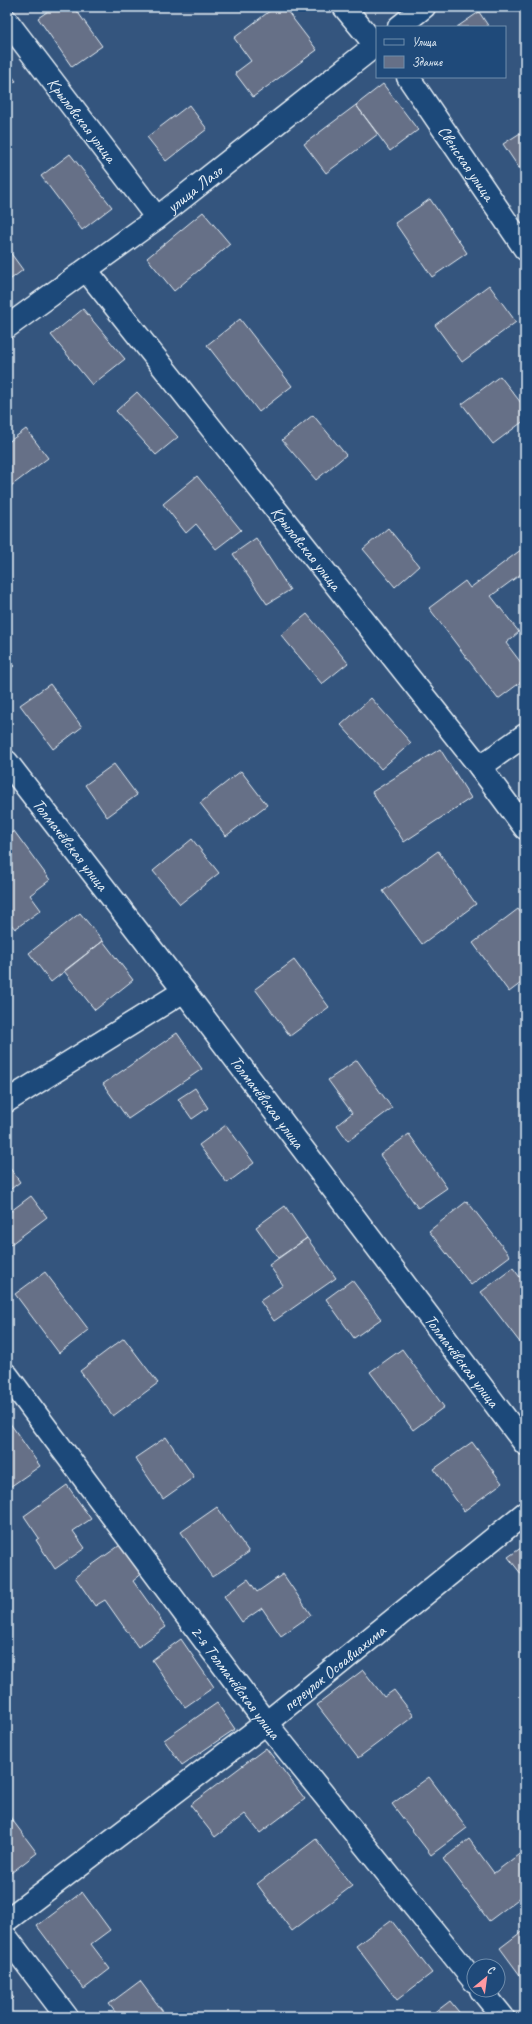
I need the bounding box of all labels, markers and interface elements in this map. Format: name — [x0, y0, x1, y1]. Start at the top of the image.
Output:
legend — [376, 26, 506, 78]
text: Улица — [412, 34, 437, 50]
text: Здание — [412, 54, 443, 70]
street label: Крыловская улица — [43, 73, 122, 168]
street label: Свенская улица — [433, 122, 500, 207]
street label: улица Лазо — [162, 159, 228, 218]
street label: Крыловская улица — [266, 502, 347, 596]
street label: Толмачёвская улица — [28, 794, 113, 896]
street label: Толмачёвская улица — [225, 1051, 309, 1154]
street label: Толмачёвская улица — [420, 1310, 504, 1412]
street label: переулок Осоавиахима — [279, 1619, 391, 1716]
street label: 2-я Толмачёвская улица — [186, 1621, 285, 1744]
north arrow — [466, 1958, 506, 1998]
text: С — [485, 1962, 498, 1977]

